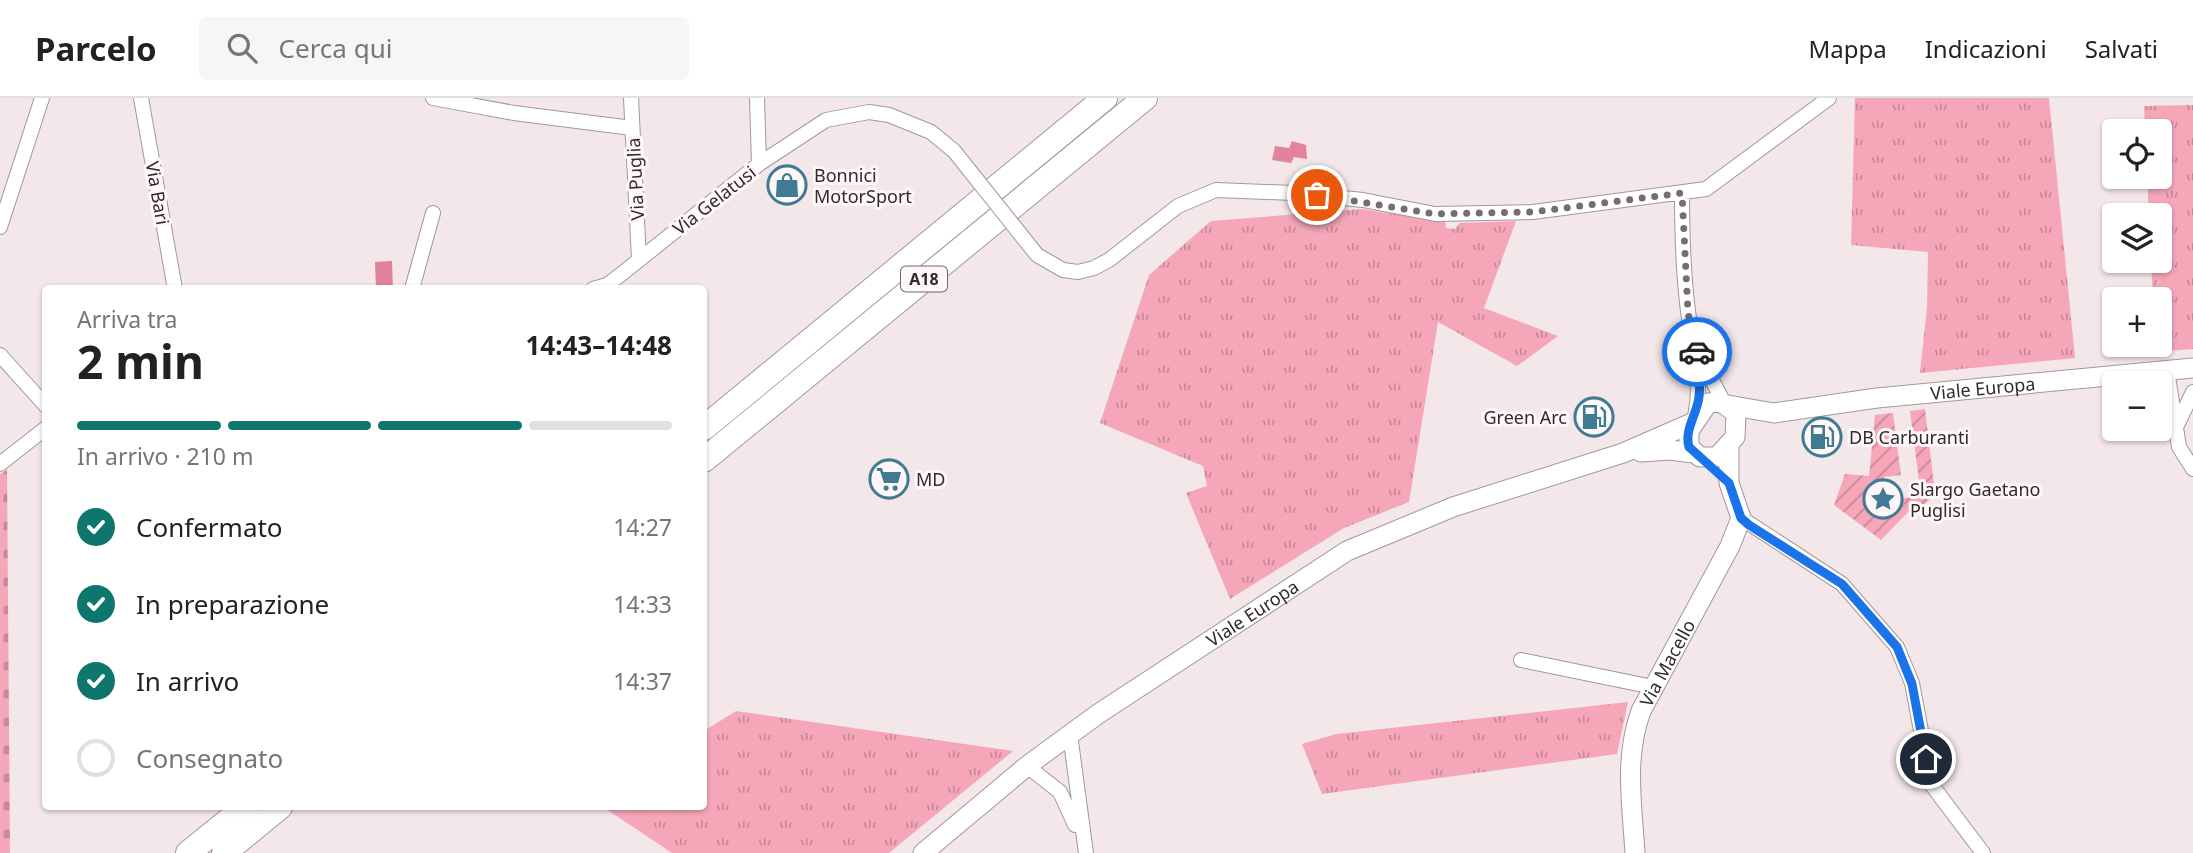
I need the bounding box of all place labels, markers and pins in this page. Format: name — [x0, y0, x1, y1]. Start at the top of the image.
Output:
place label: Bonnici MotorSport — [814, 163, 912, 208]
shop icon: Bonnici MotorSport — [766, 164, 808, 206]
pin — [1287, 165, 1347, 225]
fuel station icon: Green Arc — [1573, 396, 1615, 438]
place label: Green Arc — [1483, 405, 1567, 429]
fuel station icon: DB Carburanti — [1801, 416, 1843, 458]
place label: DB Carburanti — [1849, 425, 1969, 449]
supermarket icon: MD — [868, 458, 910, 500]
place label: MD — [916, 467, 945, 491]
place label: Slargo Gaetano Puglisi — [1910, 477, 2040, 522]
place icon: Slargo Gaetano Puglisi — [1862, 478, 1904, 520]
pin — [1896, 729, 1956, 789]

